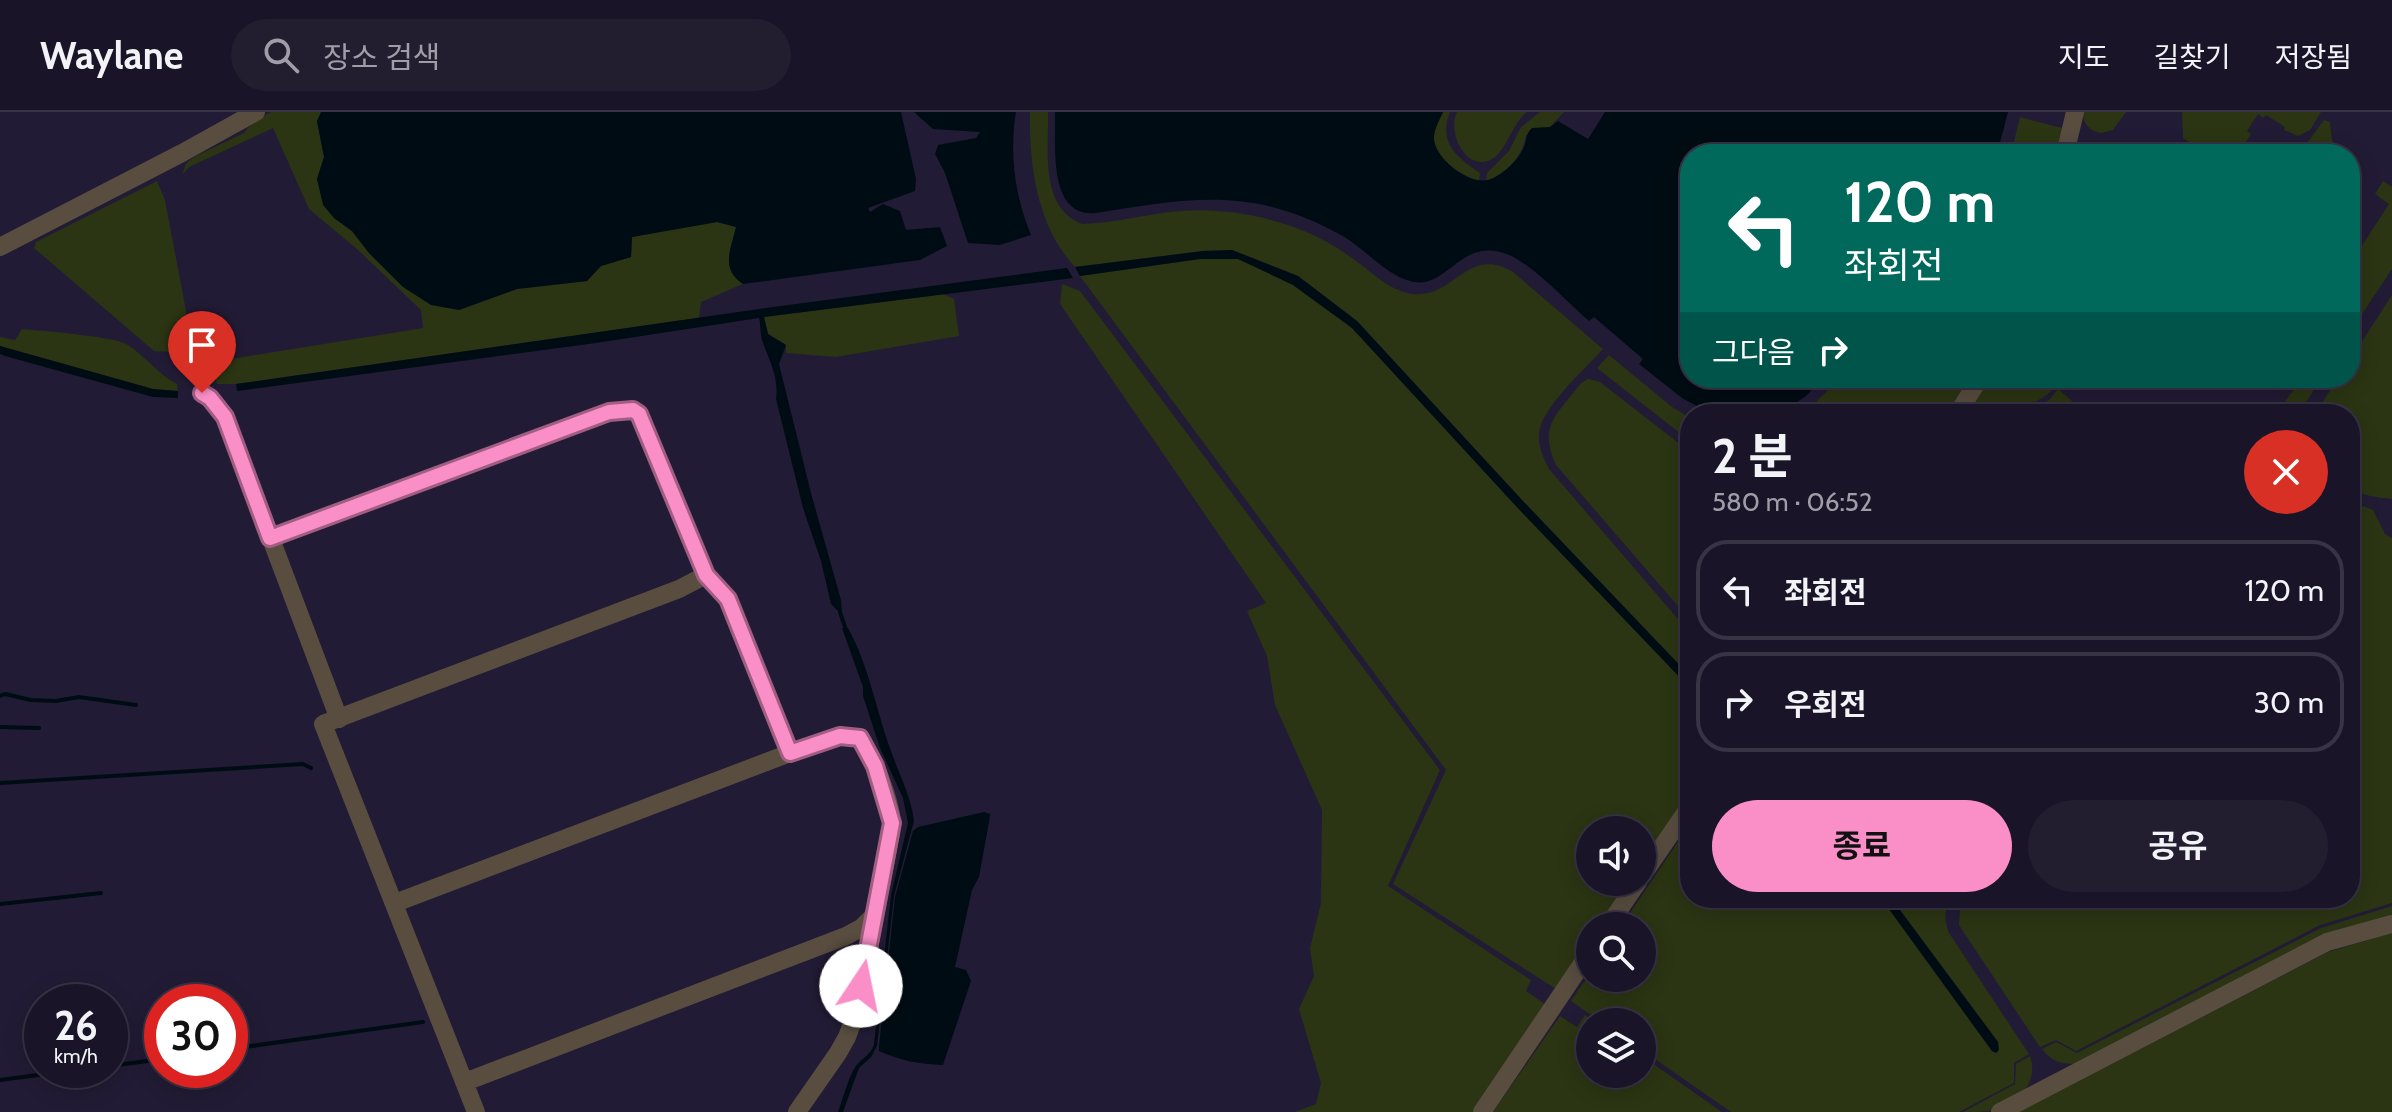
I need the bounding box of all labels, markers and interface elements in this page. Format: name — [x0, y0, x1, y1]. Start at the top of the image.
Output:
search box — [231, 19, 791, 91]
text: Waylane — [40, 32, 183, 79]
icon: search — [259, 33, 303, 77]
text: 장소 검색 — [323, 39, 440, 76]
text: 지도 — [2058, 40, 2109, 74]
text: 길찾기 — [2153, 40, 2231, 74]
text: 저장됨 — [2275, 40, 2352, 74]
text: 120 m — [1844, 168, 1995, 236]
icon: left — [1712, 176, 1816, 280]
text: 좌회전 — [1844, 243, 1943, 287]
pin — [168, 311, 236, 393]
icon: arrive — [180, 323, 224, 367]
icon: right — [1811, 328, 1855, 372]
text: 그다음 — [1712, 334, 1795, 371]
text: 2 분 — [1712, 427, 1792, 485]
button: close — [2244, 430, 2328, 514]
text: 580 m · 06:52 — [1712, 486, 1873, 518]
icon: left — [1716, 568, 1760, 612]
text: 120 m — [2244, 572, 2324, 609]
text: 좌회전 — [1784, 574, 1867, 611]
icon: right — [1716, 680, 1760, 724]
text: 30 m — [2254, 684, 2324, 721]
text: 우회전 — [1784, 686, 1867, 723]
button: 종료 — [1712, 800, 2012, 892]
button: 공유 — [2028, 800, 2328, 892]
map controls — [1576, 816, 1656, 1088]
button: sound — [1576, 816, 1656, 896]
button: search — [1576, 912, 1656, 992]
position arrow — [819, 944, 903, 1028]
speed limit sign: 30 — [144, 984, 248, 1088]
text: 26 — [54, 1001, 98, 1050]
button: layers — [1576, 1008, 1656, 1088]
text: km/h — [54, 1044, 98, 1068]

